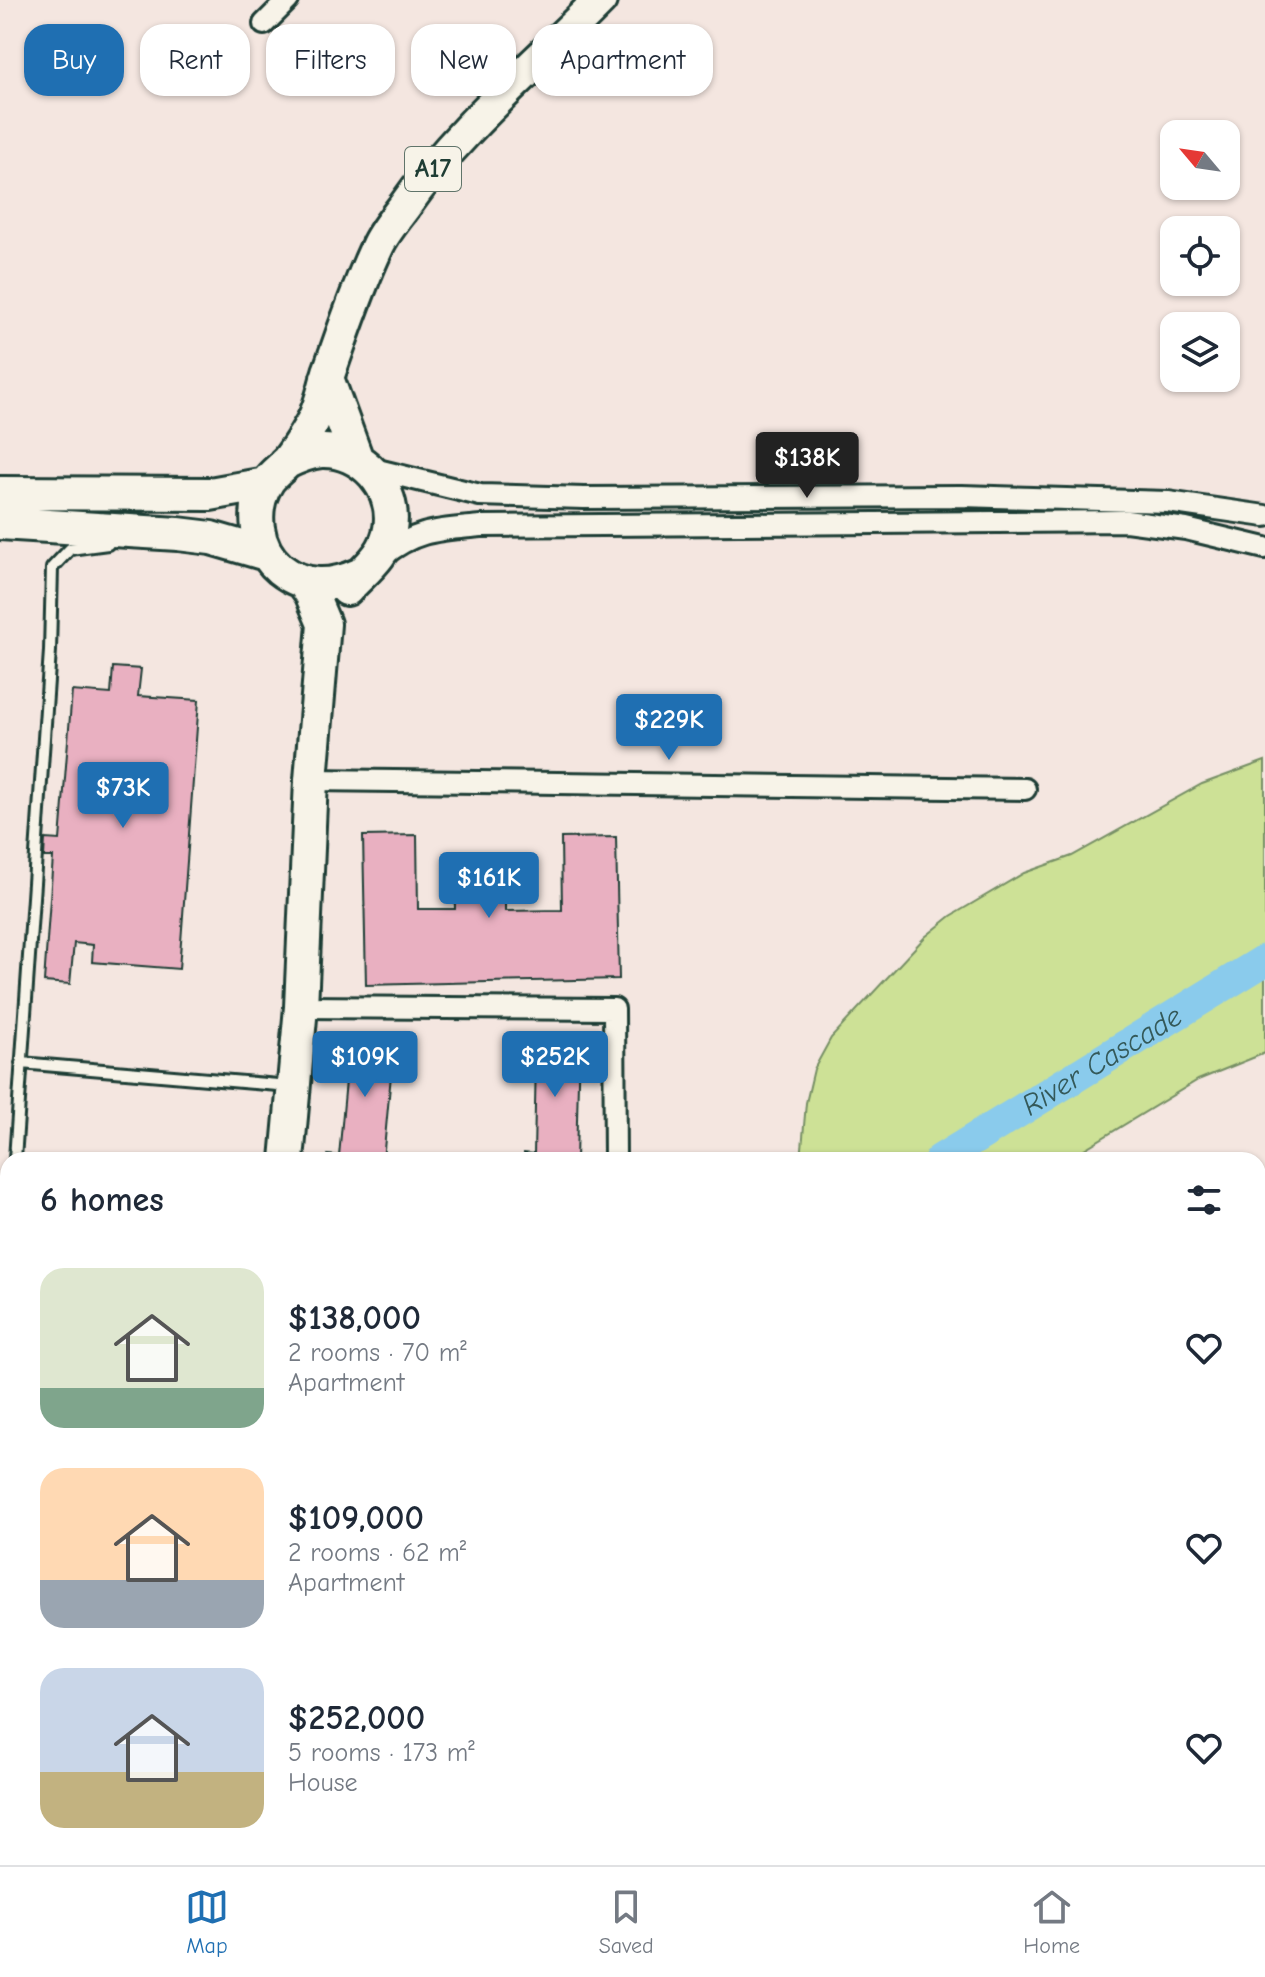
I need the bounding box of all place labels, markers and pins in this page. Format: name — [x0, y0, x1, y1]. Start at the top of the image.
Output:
pin: $138K — [751, 432, 863, 500]
pin: $229K — [613, 694, 725, 762]
pin: $73K — [76, 762, 170, 830]
pin: $161K — [433, 852, 545, 920]
pin: $109K — [309, 1031, 421, 1099]
pin: $252K — [499, 1031, 611, 1099]

